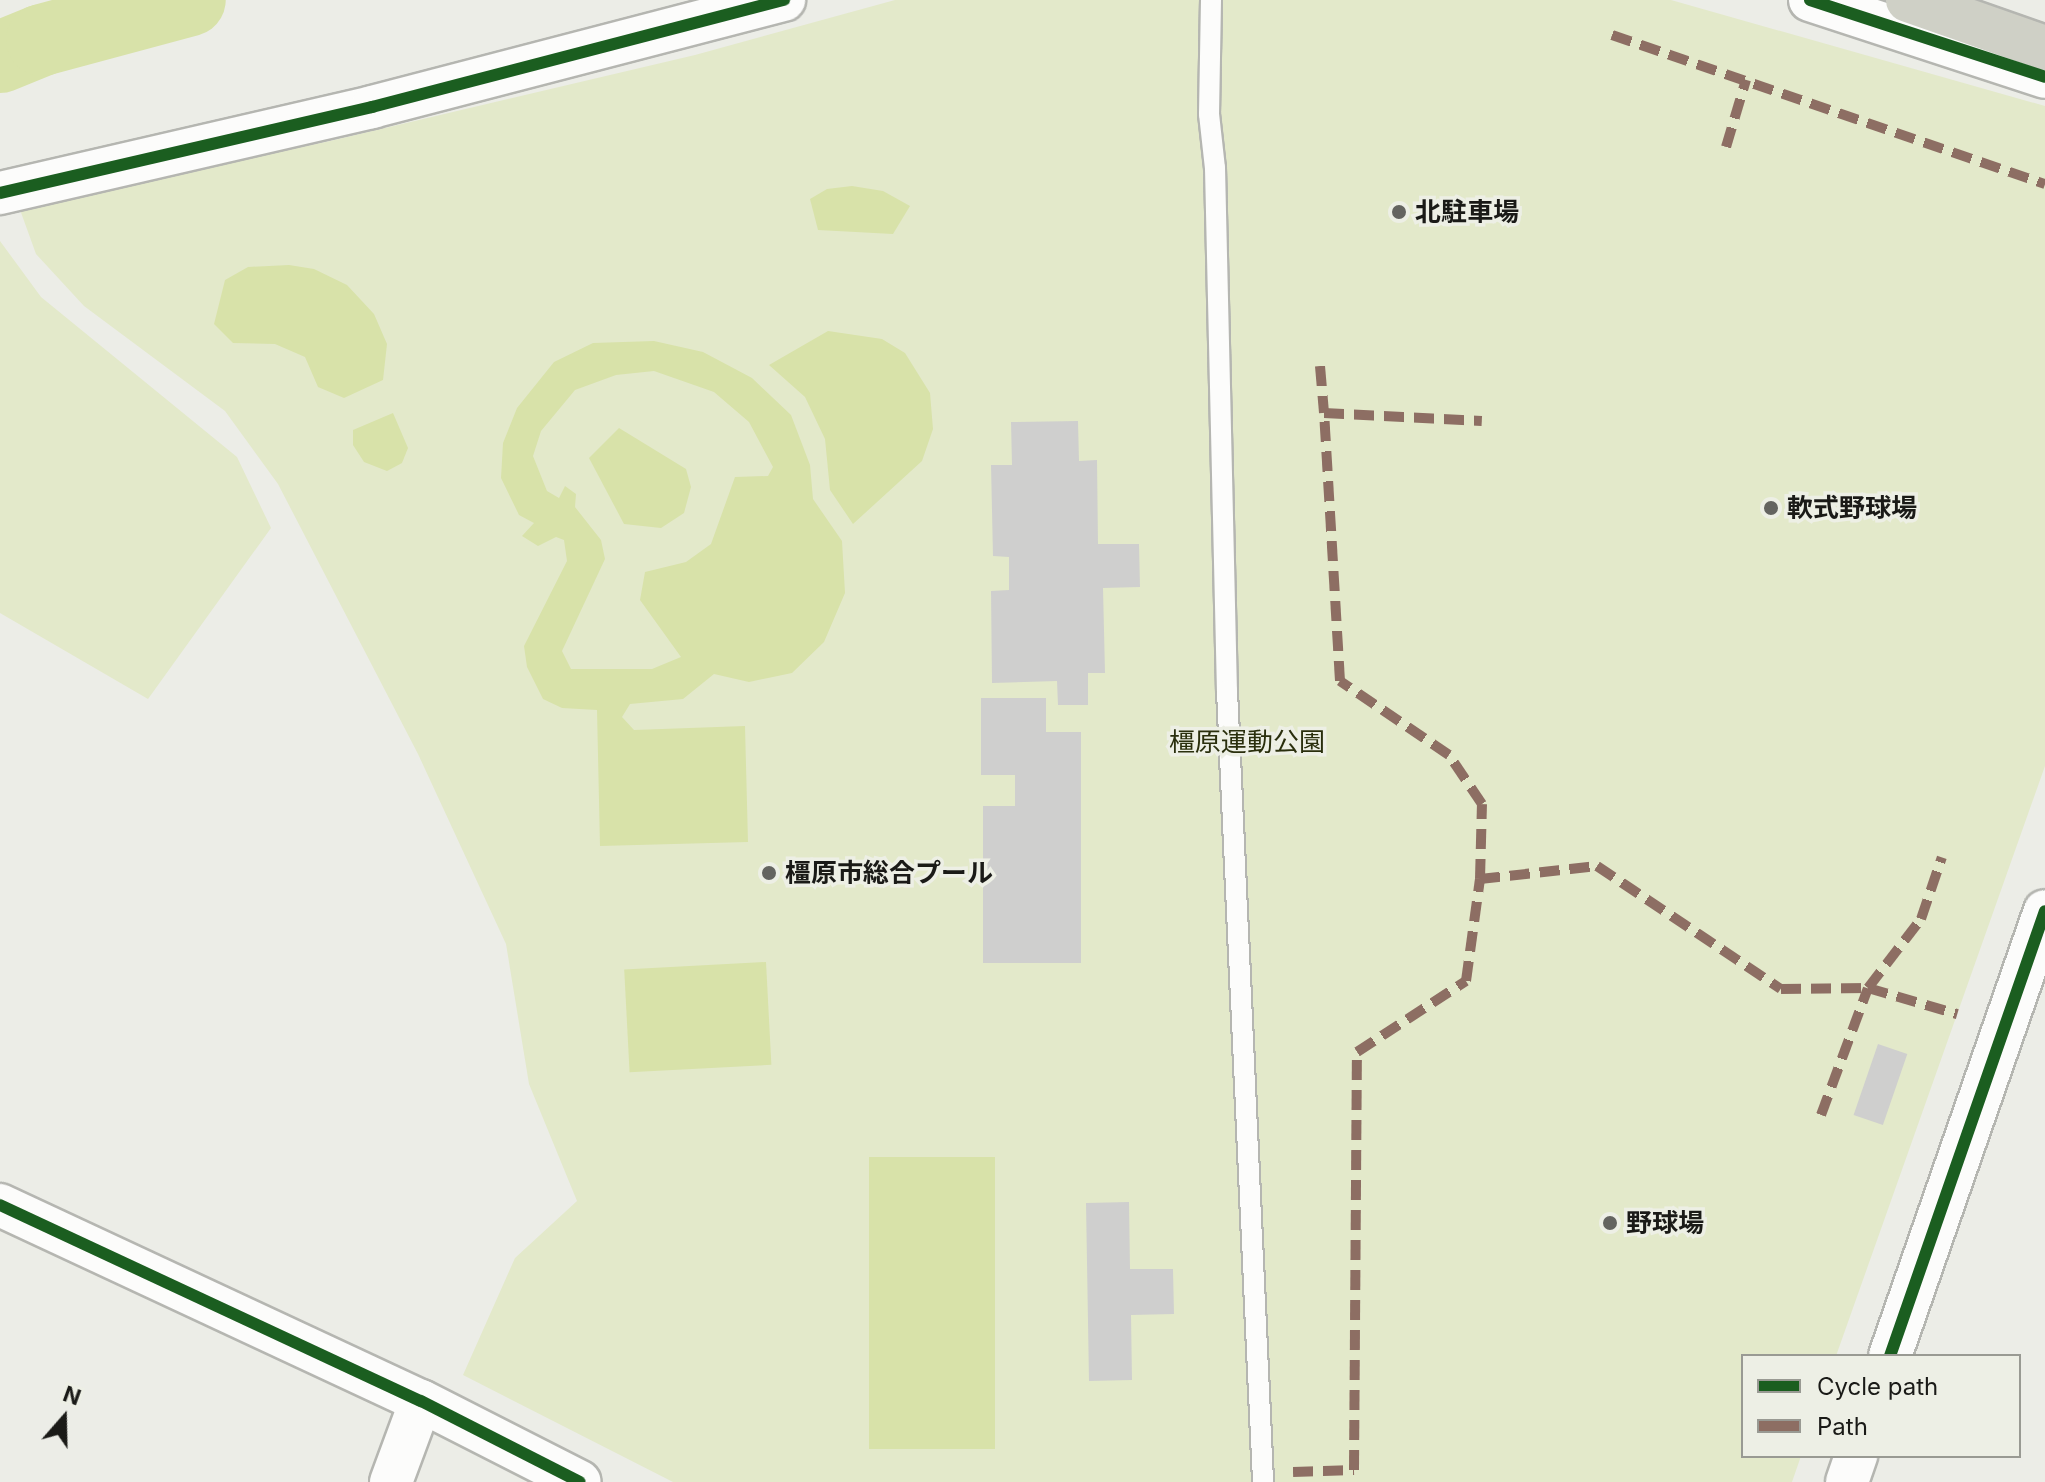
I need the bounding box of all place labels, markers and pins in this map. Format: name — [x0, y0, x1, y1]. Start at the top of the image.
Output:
place label: 北駐車場 — [1415, 196, 1519, 228]
marker: 北駐車場 — [1390, 203, 1408, 221]
place label: 軟式野球場 — [1787, 492, 1917, 524]
marker: 軟式野球場 — [1762, 499, 1780, 517]
place label: 橿原市総合プール — [785, 857, 993, 889]
marker: 橿原市総合プール — [760, 864, 778, 882]
place label: 野球場 — [1626, 1207, 1704, 1239]
marker: 野球場 — [1601, 1214, 1619, 1232]

